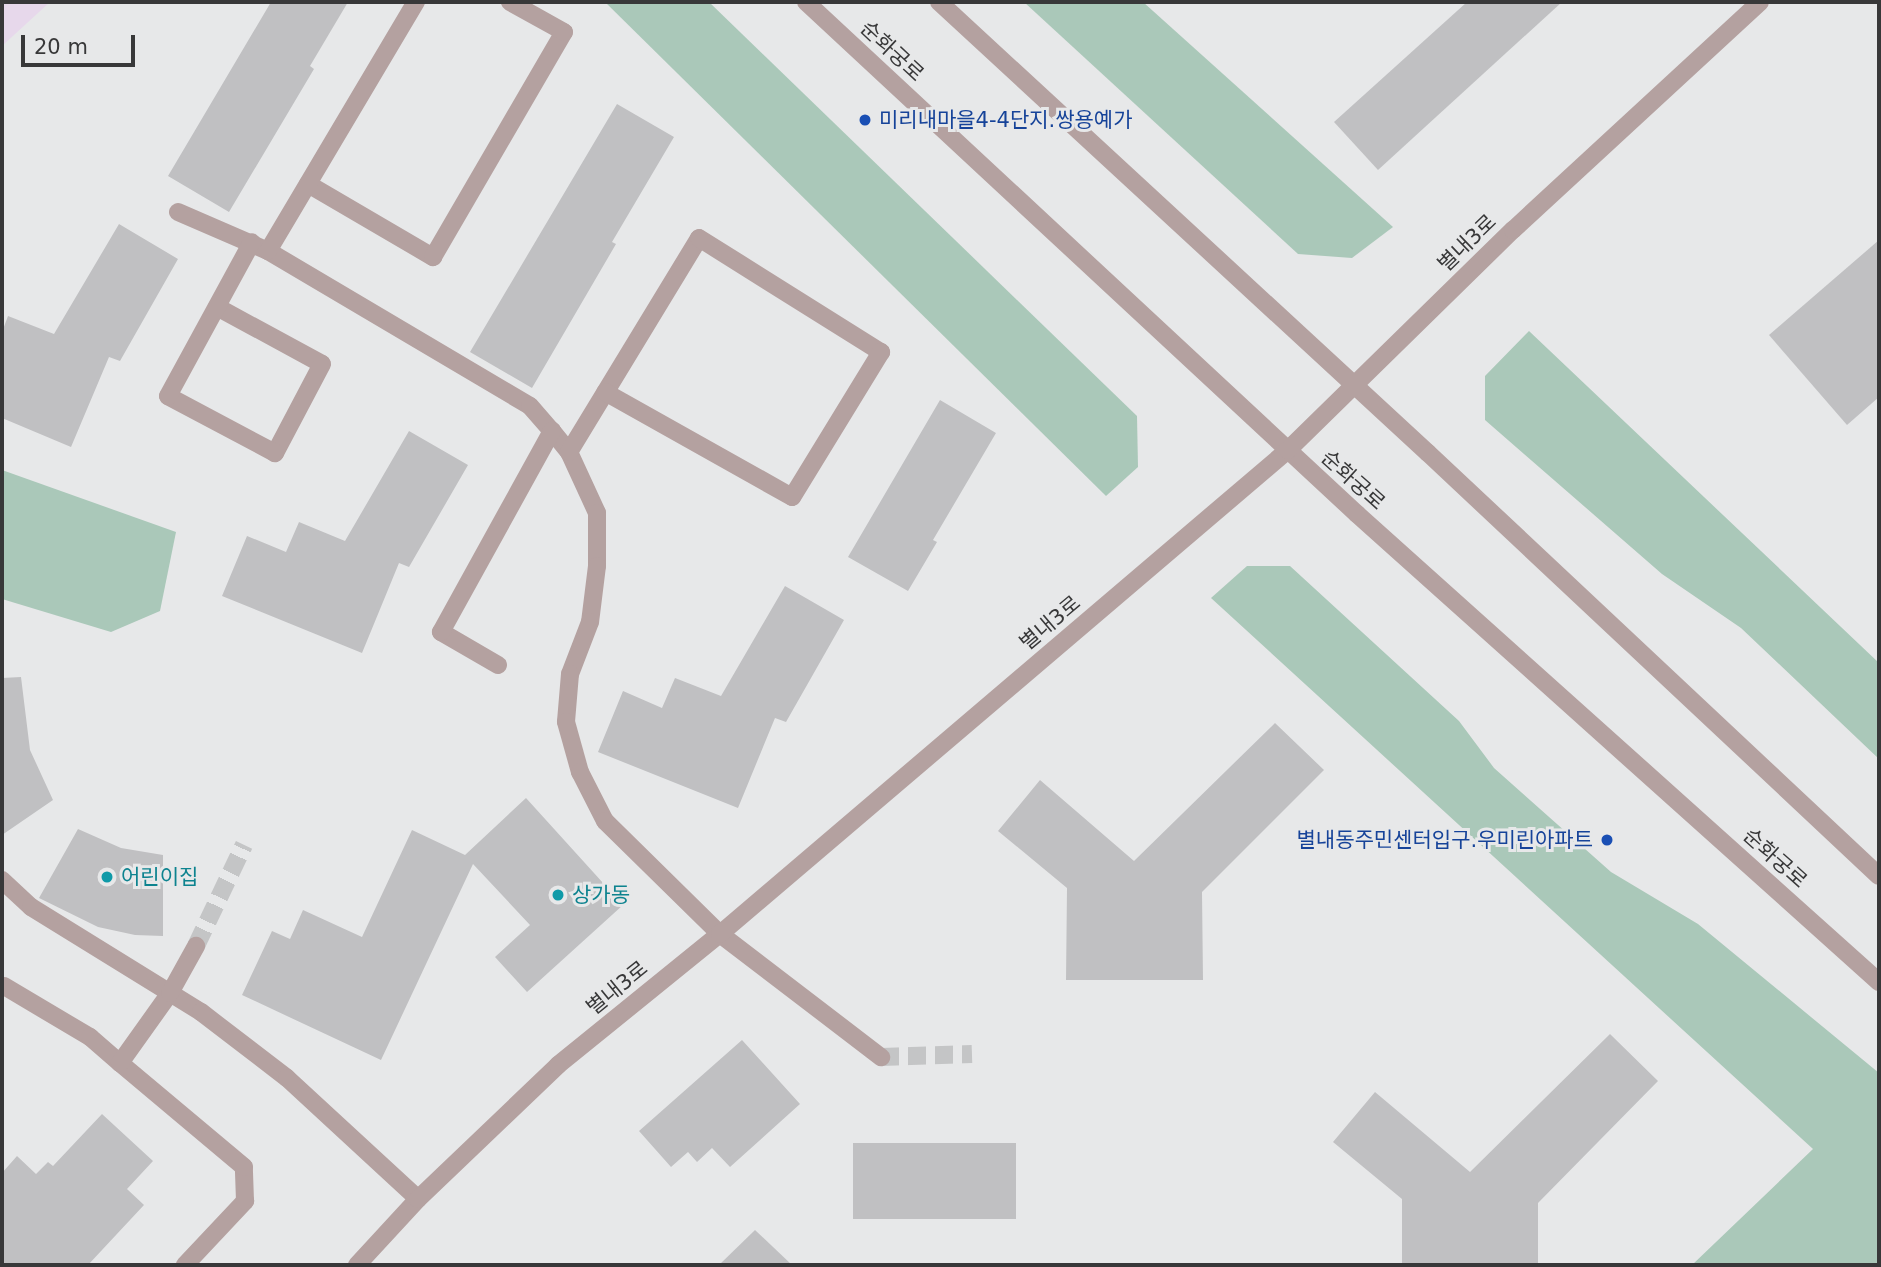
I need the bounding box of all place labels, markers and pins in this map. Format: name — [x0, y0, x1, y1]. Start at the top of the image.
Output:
place label: 미리내마을4-4단지.쌍용예가 — [879, 107, 1132, 133]
marker: 미리내마을4-4단지.쌍용예가 — [857, 112, 873, 128]
place label: 별내동주민센터입구.우미린아파트 — [1297, 827, 1593, 853]
marker: 별내동주민센터입구.우미린아파트 — [1599, 832, 1615, 848]
place label: 어린이집 — [121, 864, 198, 890]
marker: 어린이집 — [99, 869, 115, 885]
place label: 상가동 — [572, 882, 630, 908]
marker: 상가동 — [550, 887, 566, 903]

